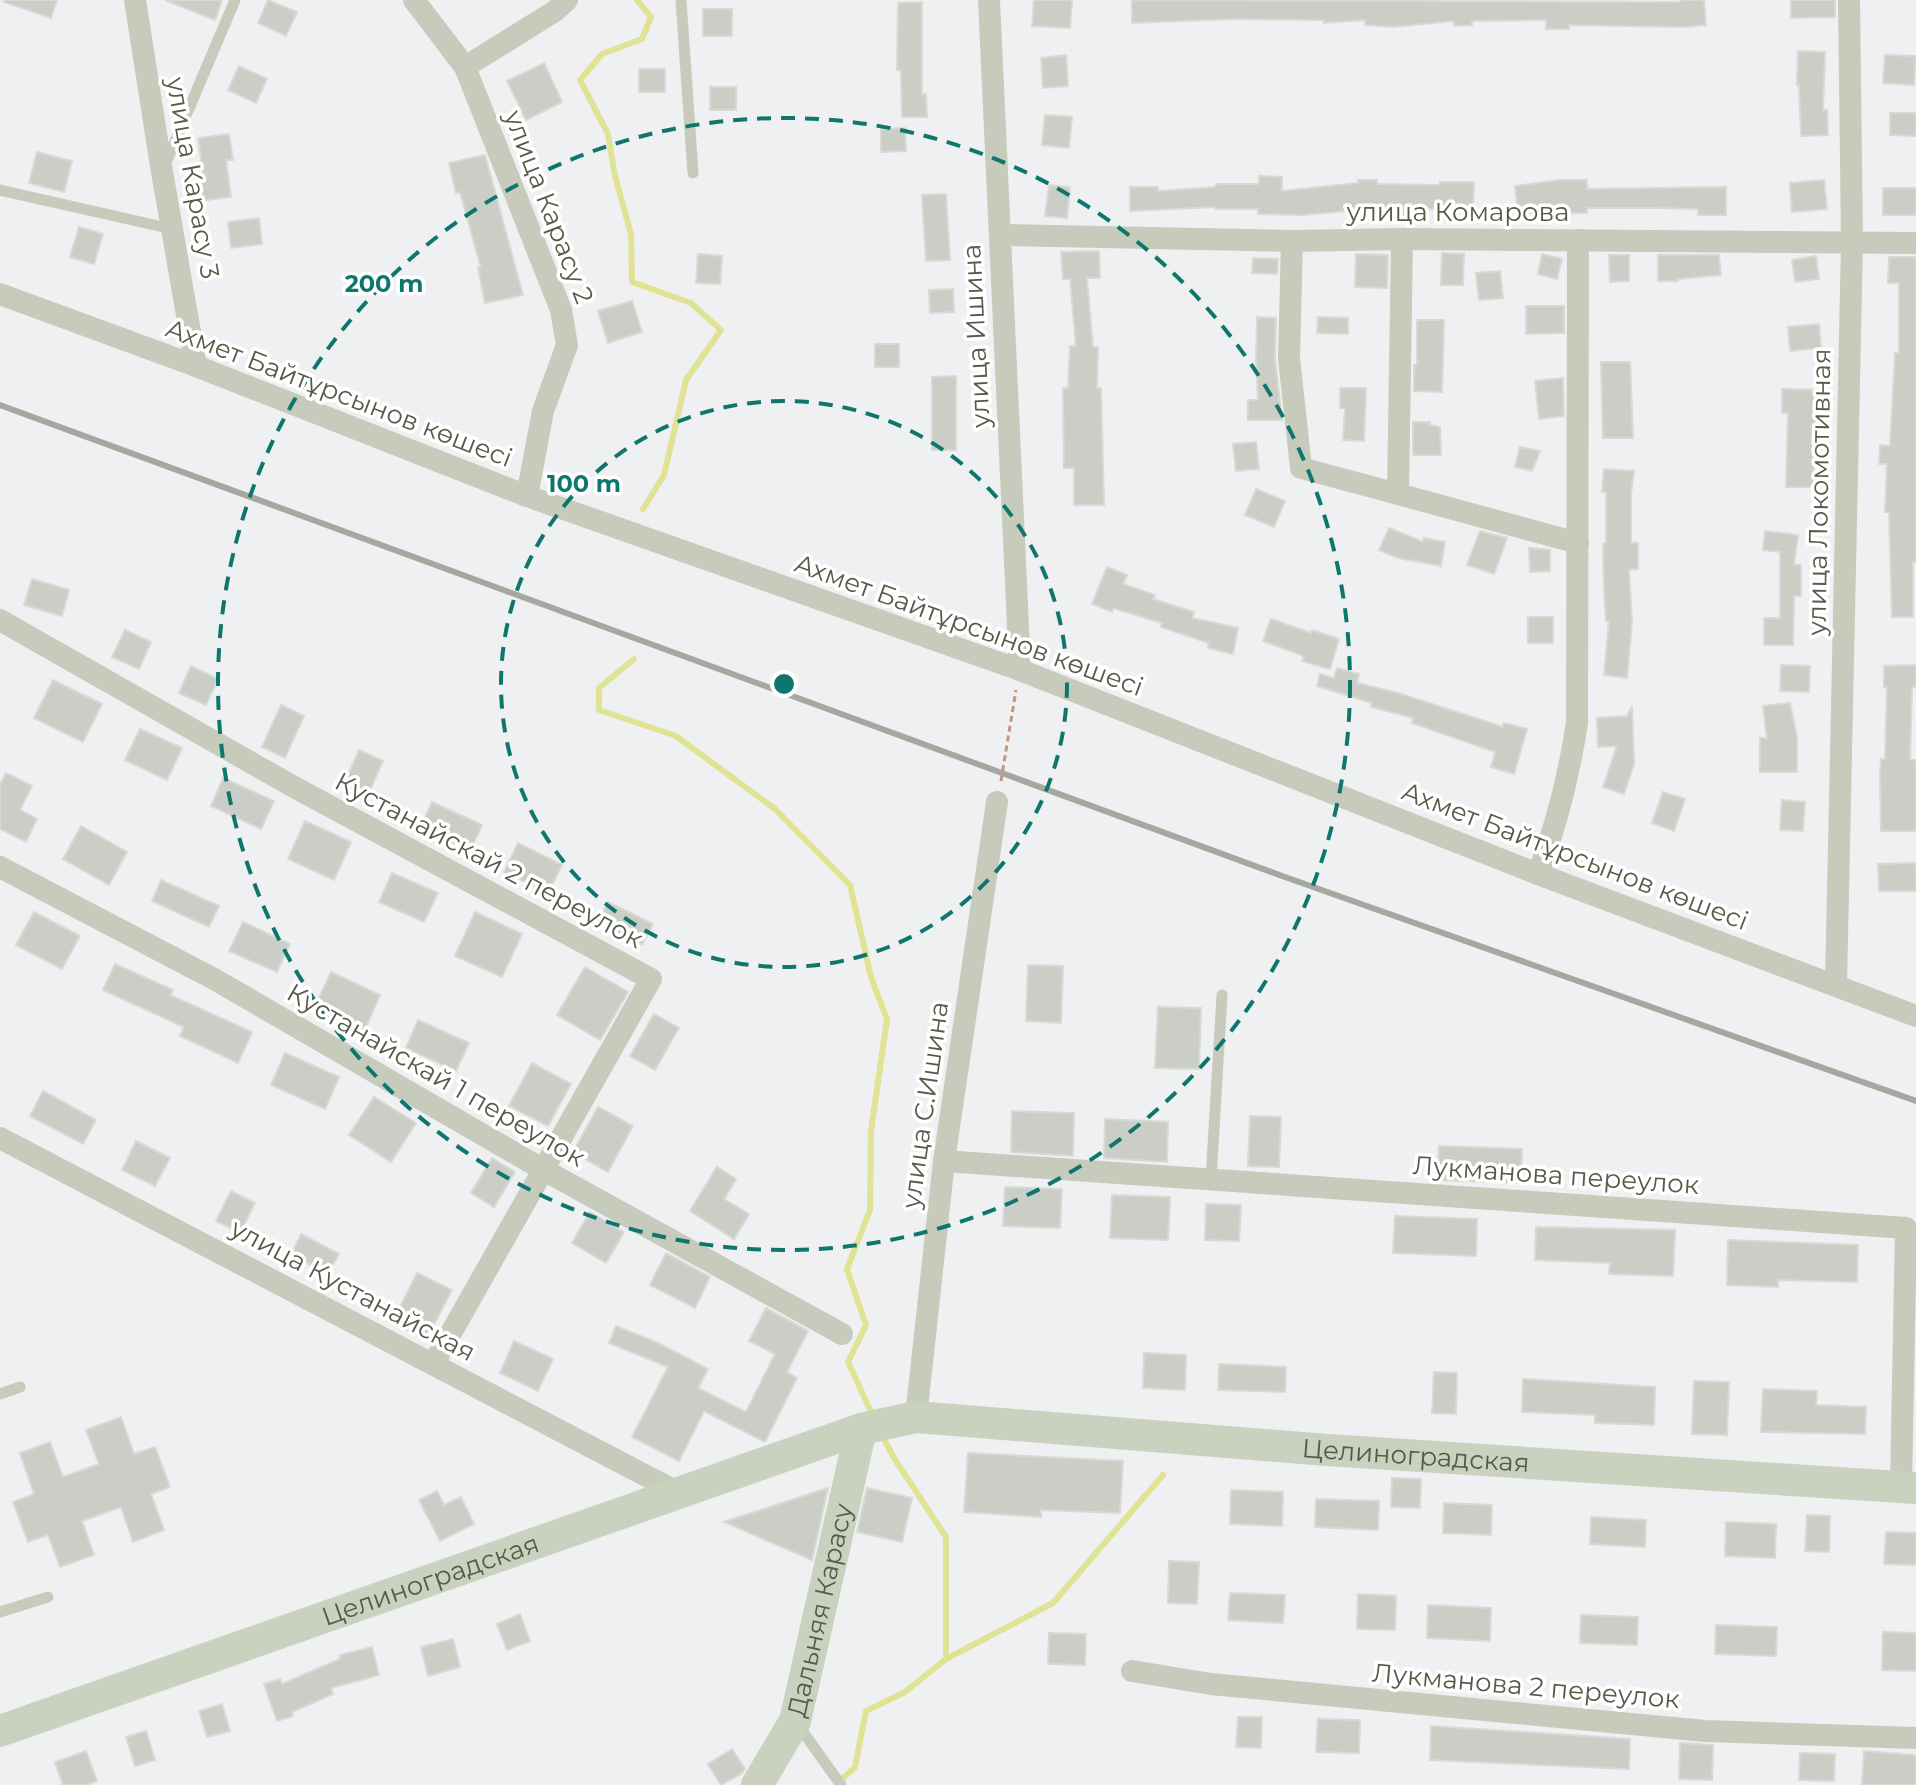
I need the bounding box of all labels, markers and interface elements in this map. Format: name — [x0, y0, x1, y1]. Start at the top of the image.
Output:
street label: улица Карасу 3 — [159, 74, 226, 281]
street label: улица Карасу 2 — [497, 105, 601, 308]
street label: улица Комарова — [1345, 196, 1570, 228]
street label: улица Ишина — [955, 243, 997, 430]
text: 200 m — [345, 269, 423, 298]
street label: Ахмет Байтұрсынов көшесі — [161, 312, 517, 474]
street label: улица Локомотивная — [1800, 348, 1838, 637]
text: 100 m — [547, 469, 621, 498]
street label: Ахмет Байтұрсынов көшесі — [790, 547, 1148, 703]
centre of rings — [770, 670, 798, 698]
street label: Кустанайскай 2 переулок — [329, 765, 649, 955]
street label: Ахмет Байтұрсынов көшесі — [1397, 775, 1753, 937]
street label: Кустанайскай 1 переулок — [281, 976, 591, 1174]
street label: улица С.Ишина — [894, 999, 955, 1212]
street label: Лукманова переулок — [1412, 1149, 1700, 1201]
street label: улица Кустанайская — [224, 1211, 481, 1368]
street label: Целиноградская — [1301, 1432, 1531, 1479]
street label: Дальняя Карасу — [780, 1500, 860, 1720]
street label: Целиноградская — [317, 1527, 543, 1633]
street label: Лукманова 2 переулок — [1371, 1657, 1681, 1715]

